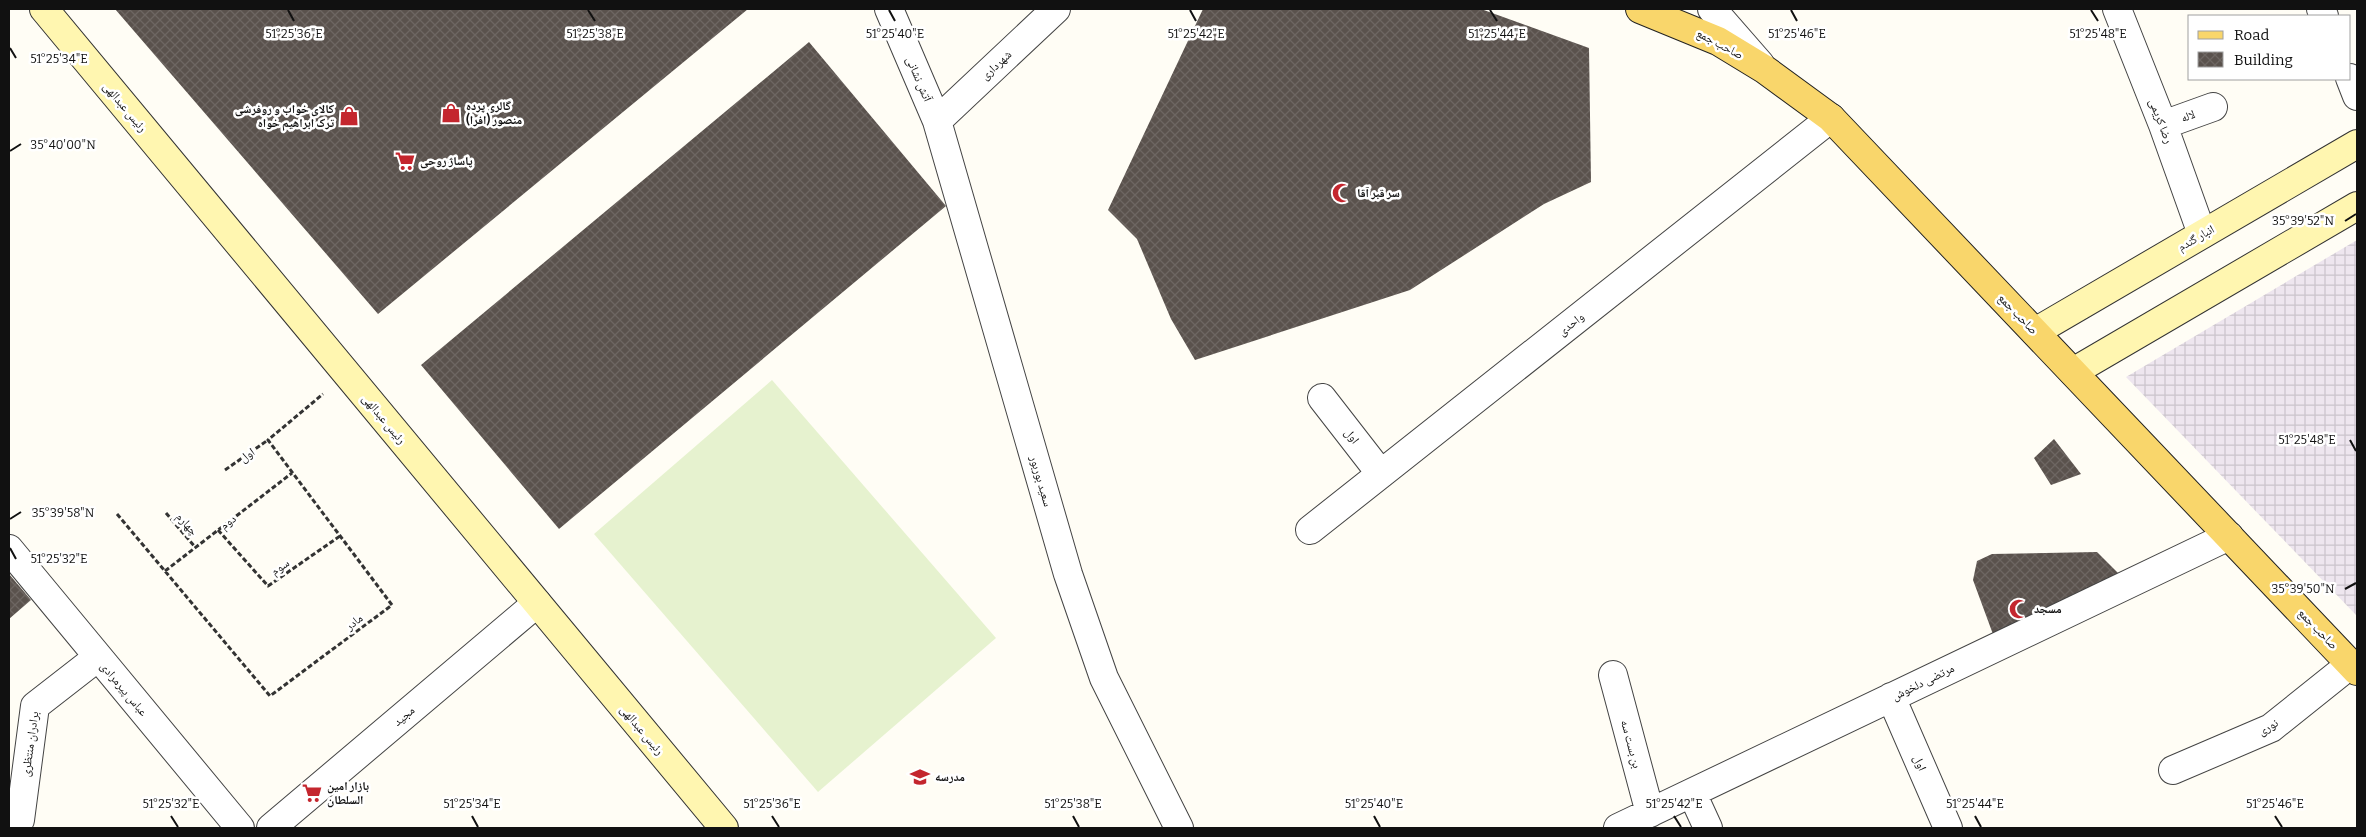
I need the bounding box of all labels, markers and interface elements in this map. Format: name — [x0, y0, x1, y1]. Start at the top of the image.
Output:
legend — [2188, 15, 2351, 80]
street label: صاحب جمع — [1694, 26, 1746, 62]
text: Road — [2234, 26, 2269, 44]
text: 51°25'36"E — [265, 27, 323, 41]
text: 51°25'38"E — [566, 27, 624, 41]
text: 51°25'40"E — [866, 27, 924, 41]
text: 51°25'42"E — [1167, 27, 1225, 41]
text: 51°25'44"E — [1468, 27, 1526, 41]
text: 51°25'46"E — [1768, 27, 1826, 41]
text: 51°25'48"E — [2069, 27, 2127, 41]
street label: شهرداری — [978, 47, 1014, 83]
text: Building — [2234, 51, 2293, 69]
text: 51°25'34"E — [30, 52, 88, 66]
street label: آتش نشانی — [903, 54, 935, 104]
street label: رئیس عبدالهی — [100, 79, 150, 135]
street label: رضا کریمی — [2146, 97, 2176, 146]
place label: گالری پرده منصور (افرا) — [466, 99, 522, 127]
place label: کالای خواب و روفرشی ترک ابراهیم خواه — [235, 102, 335, 131]
shop icon: گالری پرده منصور (افرا) — [440, 102, 462, 124]
shop icon: کالای خواب و روفرشی ترک ابراهیم خواه — [338, 105, 360, 127]
street label: لاله — [2179, 107, 2197, 125]
text: 35°40'00"N — [30, 138, 96, 152]
supermarket icon: پاساژ روحی — [394, 150, 416, 172]
place label: پاساژ روحی — [420, 154, 473, 169]
mosque icon: سر قبر آقا — [1331, 182, 1353, 204]
place label: سر قبر آقا — [1357, 186, 1400, 200]
text: 35°39'52"N — [2272, 214, 2334, 228]
street label: انبار گندم — [2175, 222, 2217, 255]
street label: صاحب جمع — [1995, 291, 2041, 337]
street label: واحدی — [1555, 309, 1587, 339]
street label: رئیس عبدالهی — [359, 391, 409, 447]
street label: اول — [1342, 426, 1362, 447]
text: 51°25'48"E — [2278, 433, 2336, 447]
street label: اول — [237, 445, 258, 465]
street label: سعید بوربور — [1026, 453, 1055, 508]
text: 35°39'58"N — [32, 506, 95, 520]
street label: چهارم — [173, 510, 201, 539]
street label: دوم — [217, 511, 239, 533]
text: 51°25'32"E — [30, 552, 88, 566]
street label: سوم — [268, 556, 293, 579]
text: 35°39'50"N — [2271, 582, 2335, 596]
mosque icon: مسجد — [2008, 598, 2030, 620]
place label: مسجد — [2034, 602, 2062, 616]
street label: صاحب جمع — [2295, 606, 2341, 652]
street label: مادر — [342, 611, 365, 634]
street label: عباس پیرمرادی — [97, 659, 151, 719]
street label: مرتضی دلخوش — [1890, 661, 1956, 703]
street label: رئیس عبدالهی — [617, 702, 667, 758]
street label: مجید — [391, 703, 418, 729]
street label: برادران منتظری — [18, 710, 42, 778]
street label: نوری — [2255, 716, 2281, 738]
street label: بن بست سه — [1617, 718, 1644, 770]
street label: اول — [1911, 753, 1930, 773]
school or university icon: مدرسه — [909, 766, 931, 788]
place label: مدرسه — [935, 770, 965, 784]
place label: بازار امین السلطان — [327, 779, 369, 808]
supermarket icon: بازار امین السلطان — [301, 782, 323, 804]
text: 51°25'32"E — [142, 797, 200, 811]
text: 51°25'34"E — [443, 797, 501, 811]
text: 51°25'36"E — [743, 797, 801, 811]
text: 51°25'38"E — [1044, 797, 1102, 811]
text: 51°25'40"E — [1345, 797, 1403, 811]
text: 51°25'42"E — [1645, 797, 1703, 811]
text: 51°25'44"E — [1946, 797, 2004, 811]
text: 51°25'46"E — [2246, 797, 2304, 811]

